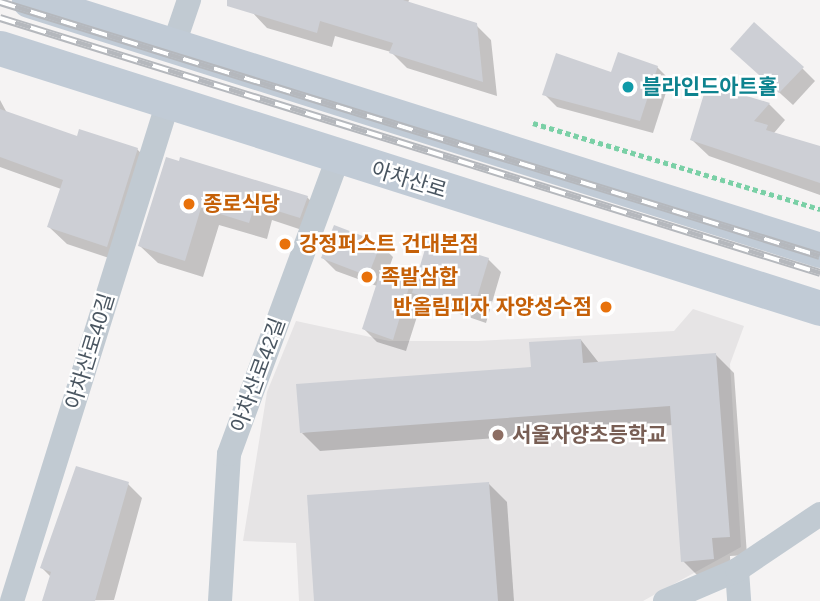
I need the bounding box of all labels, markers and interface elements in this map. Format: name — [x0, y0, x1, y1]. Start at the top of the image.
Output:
place label: 블라인드아트홀 — [642, 74, 777, 100]
marker: 블라인드아트홀 — [620, 79, 636, 95]
street label: 아차산로 — [368, 157, 450, 203]
place label: 종로식당 — [203, 191, 280, 217]
marker: 종로식당 — [181, 196, 197, 212]
place label: 강정퍼스트 건대본점 — [299, 231, 479, 257]
marker: 강정퍼스트 건대본점 — [277, 236, 293, 252]
place label: 족발삼합 — [381, 264, 458, 290]
marker: 족발삼합 — [359, 269, 375, 285]
street label: 아차산로40길 — [60, 290, 120, 412]
place label: 반올림피자 자양성수점 — [393, 294, 592, 320]
marker: 반올림피자 자양성수점 — [598, 299, 614, 315]
street label: 아차산로42길 — [226, 314, 290, 436]
place label: 서울자양초등학교 — [512, 422, 667, 448]
marker: 서울자양초등학교 — [490, 427, 506, 443]

